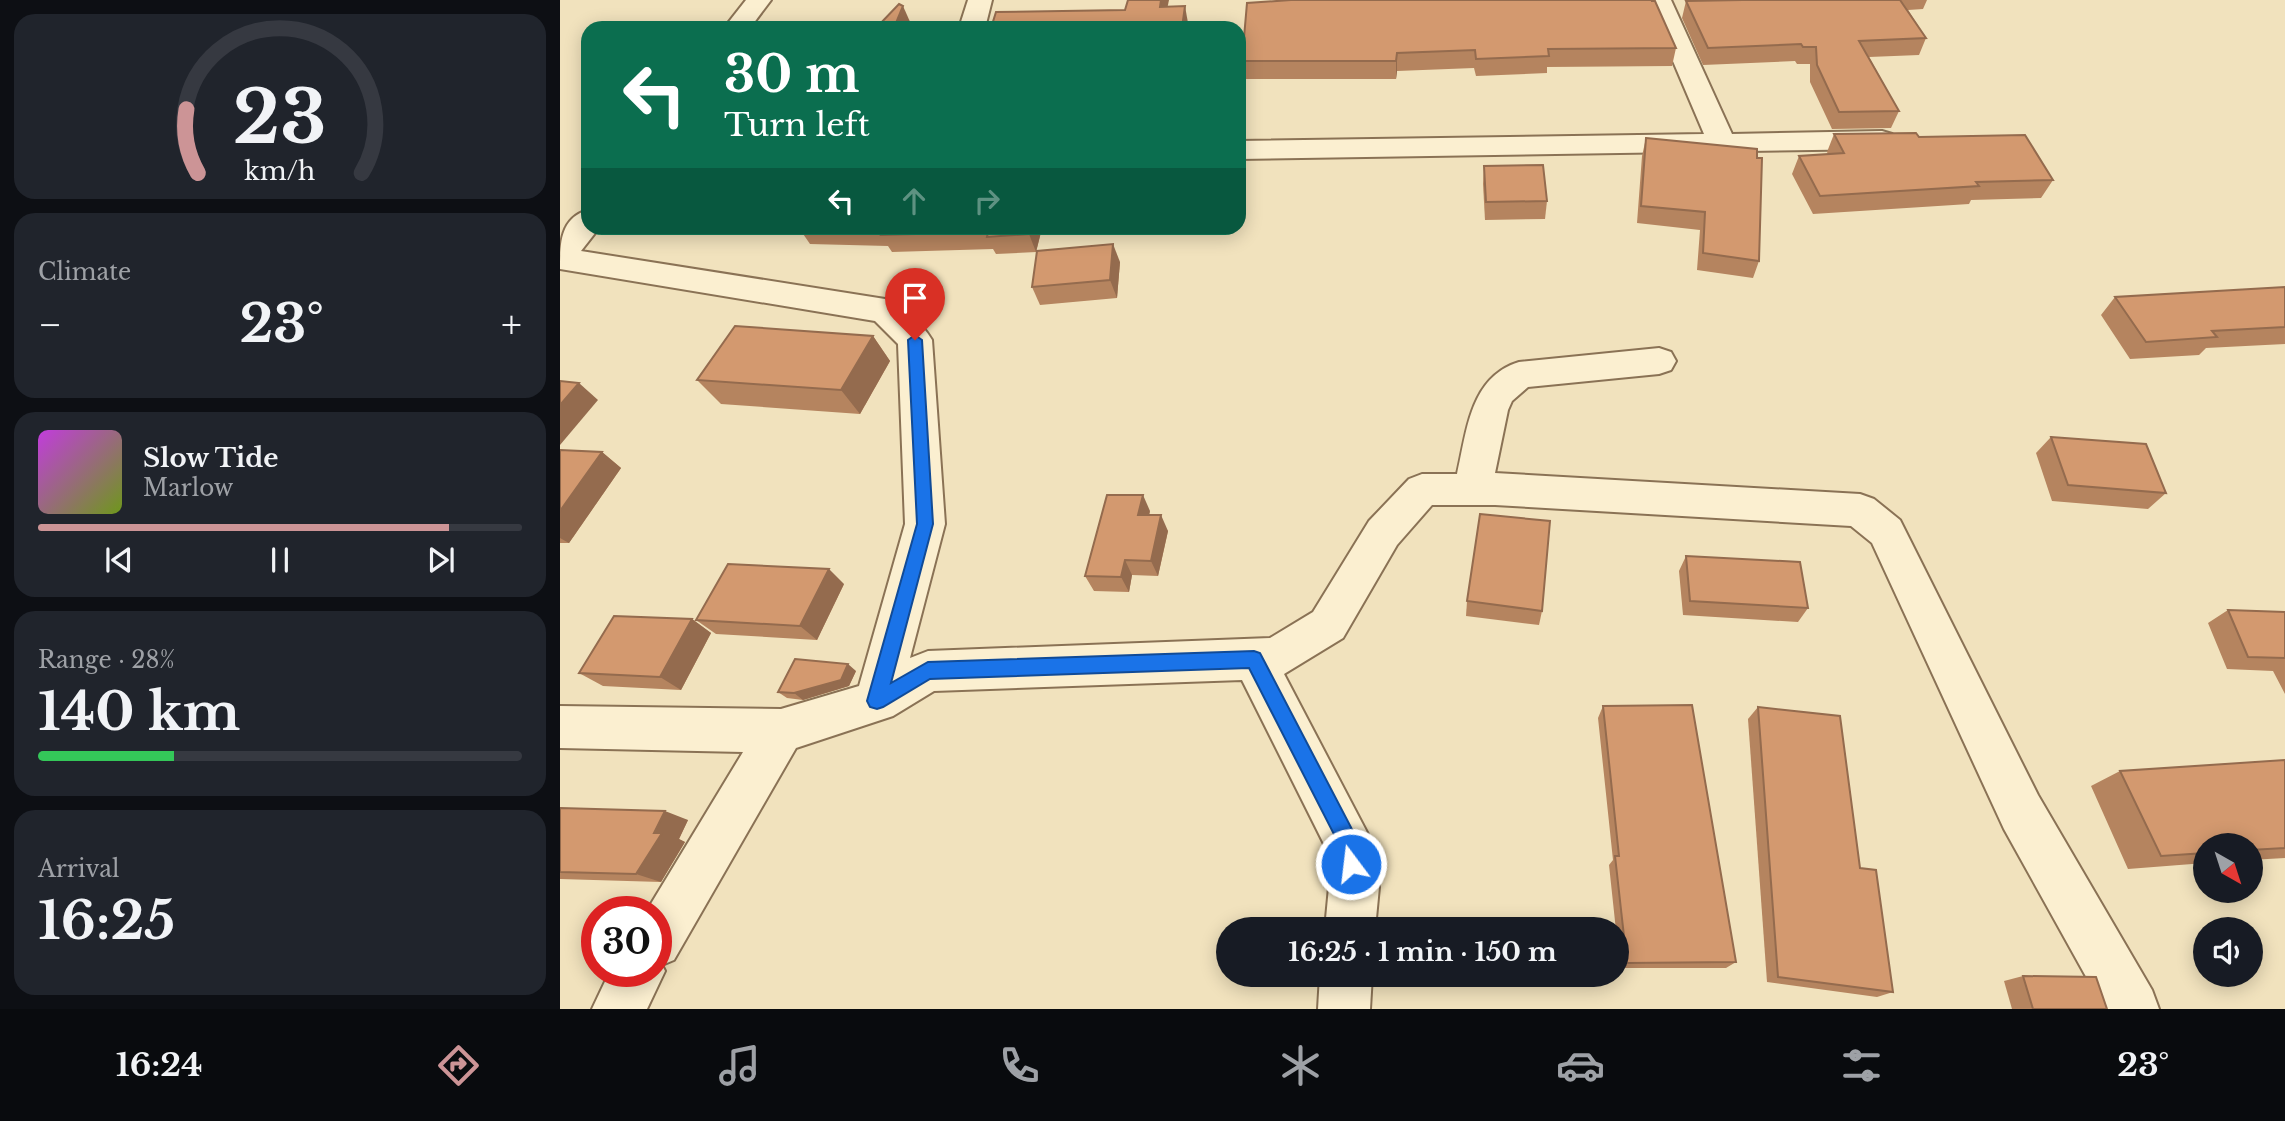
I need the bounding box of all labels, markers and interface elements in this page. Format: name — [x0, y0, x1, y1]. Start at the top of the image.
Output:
text: 30 m — [724, 44, 859, 105]
icon: left — [609, 49, 700, 140]
text: 23 — [233, 72, 327, 163]
text: Turn left — [724, 105, 870, 145]
text: km/h — [245, 155, 315, 186]
icon: left — [822, 182, 860, 220]
icon: ahead — [895, 182, 933, 220]
icon: right — [968, 182, 1006, 220]
text: Climate — [38, 258, 131, 286]
pin — [885, 268, 945, 340]
icon: arrive — [896, 279, 934, 317]
text: 23° — [239, 292, 324, 356]
text: − — [38, 301, 62, 348]
text: + — [501, 301, 522, 348]
text: Slow Tide — [143, 442, 279, 474]
text: Marlow — [143, 474, 233, 502]
icon: previous — [100, 541, 138, 579]
icon: pause — [261, 541, 299, 579]
icon: next — [422, 541, 460, 579]
text: Range · 28% — [38, 646, 175, 674]
text: 140 km — [38, 680, 240, 744]
position arrow — [1314, 827, 1388, 901]
north arrow — [2193, 833, 2263, 903]
map controls — [2193, 833, 2263, 987]
text: Arrival — [38, 855, 119, 883]
text: 16:25 — [38, 889, 175, 953]
speed limit sign: 30 — [581, 896, 672, 987]
button: sound — [2193, 917, 2263, 987]
text: 16:25 · 1 min · 150 m — [1288, 936, 1557, 968]
icon: directions — [434, 1041, 483, 1090]
icon: music — [715, 1041, 764, 1090]
icon: phone — [995, 1041, 1044, 1090]
icon: climate — [1276, 1041, 1325, 1090]
icon: car — [1556, 1041, 1605, 1090]
icon: filters — [1837, 1041, 1886, 1090]
text: 16:24 — [116, 1045, 202, 1085]
text: 23° — [2117, 1045, 2169, 1085]

